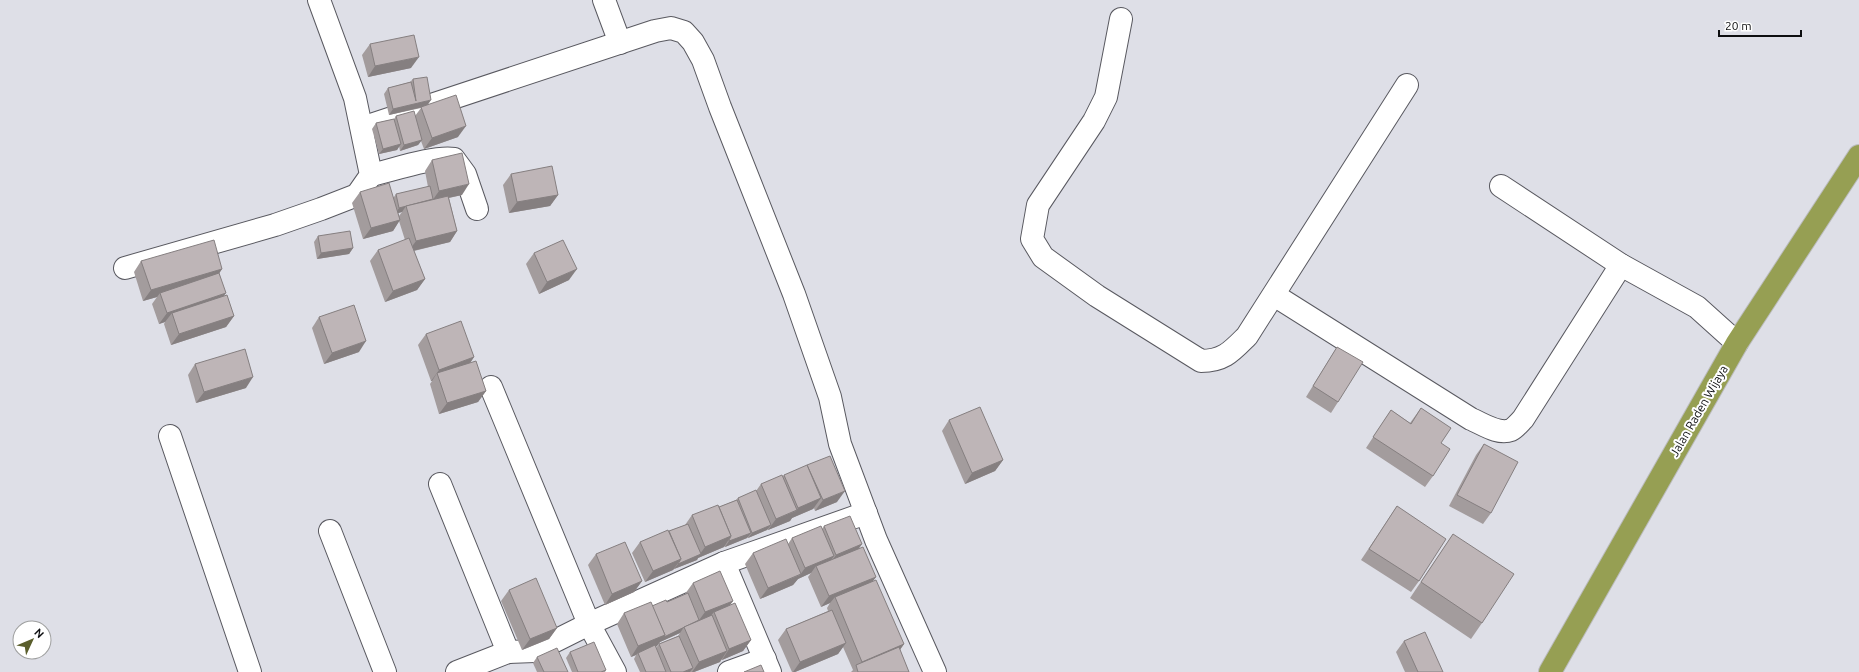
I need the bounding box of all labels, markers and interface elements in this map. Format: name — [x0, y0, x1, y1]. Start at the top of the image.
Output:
scale bar — [1719, 12, 1801, 38]
text: 20 m — [1725, 19, 1752, 32]
street label: Jalan Raden Wijaya — [1667, 363, 1730, 459]
north arrow — [12, 620, 52, 660]
text: N — [32, 626, 46, 640]

